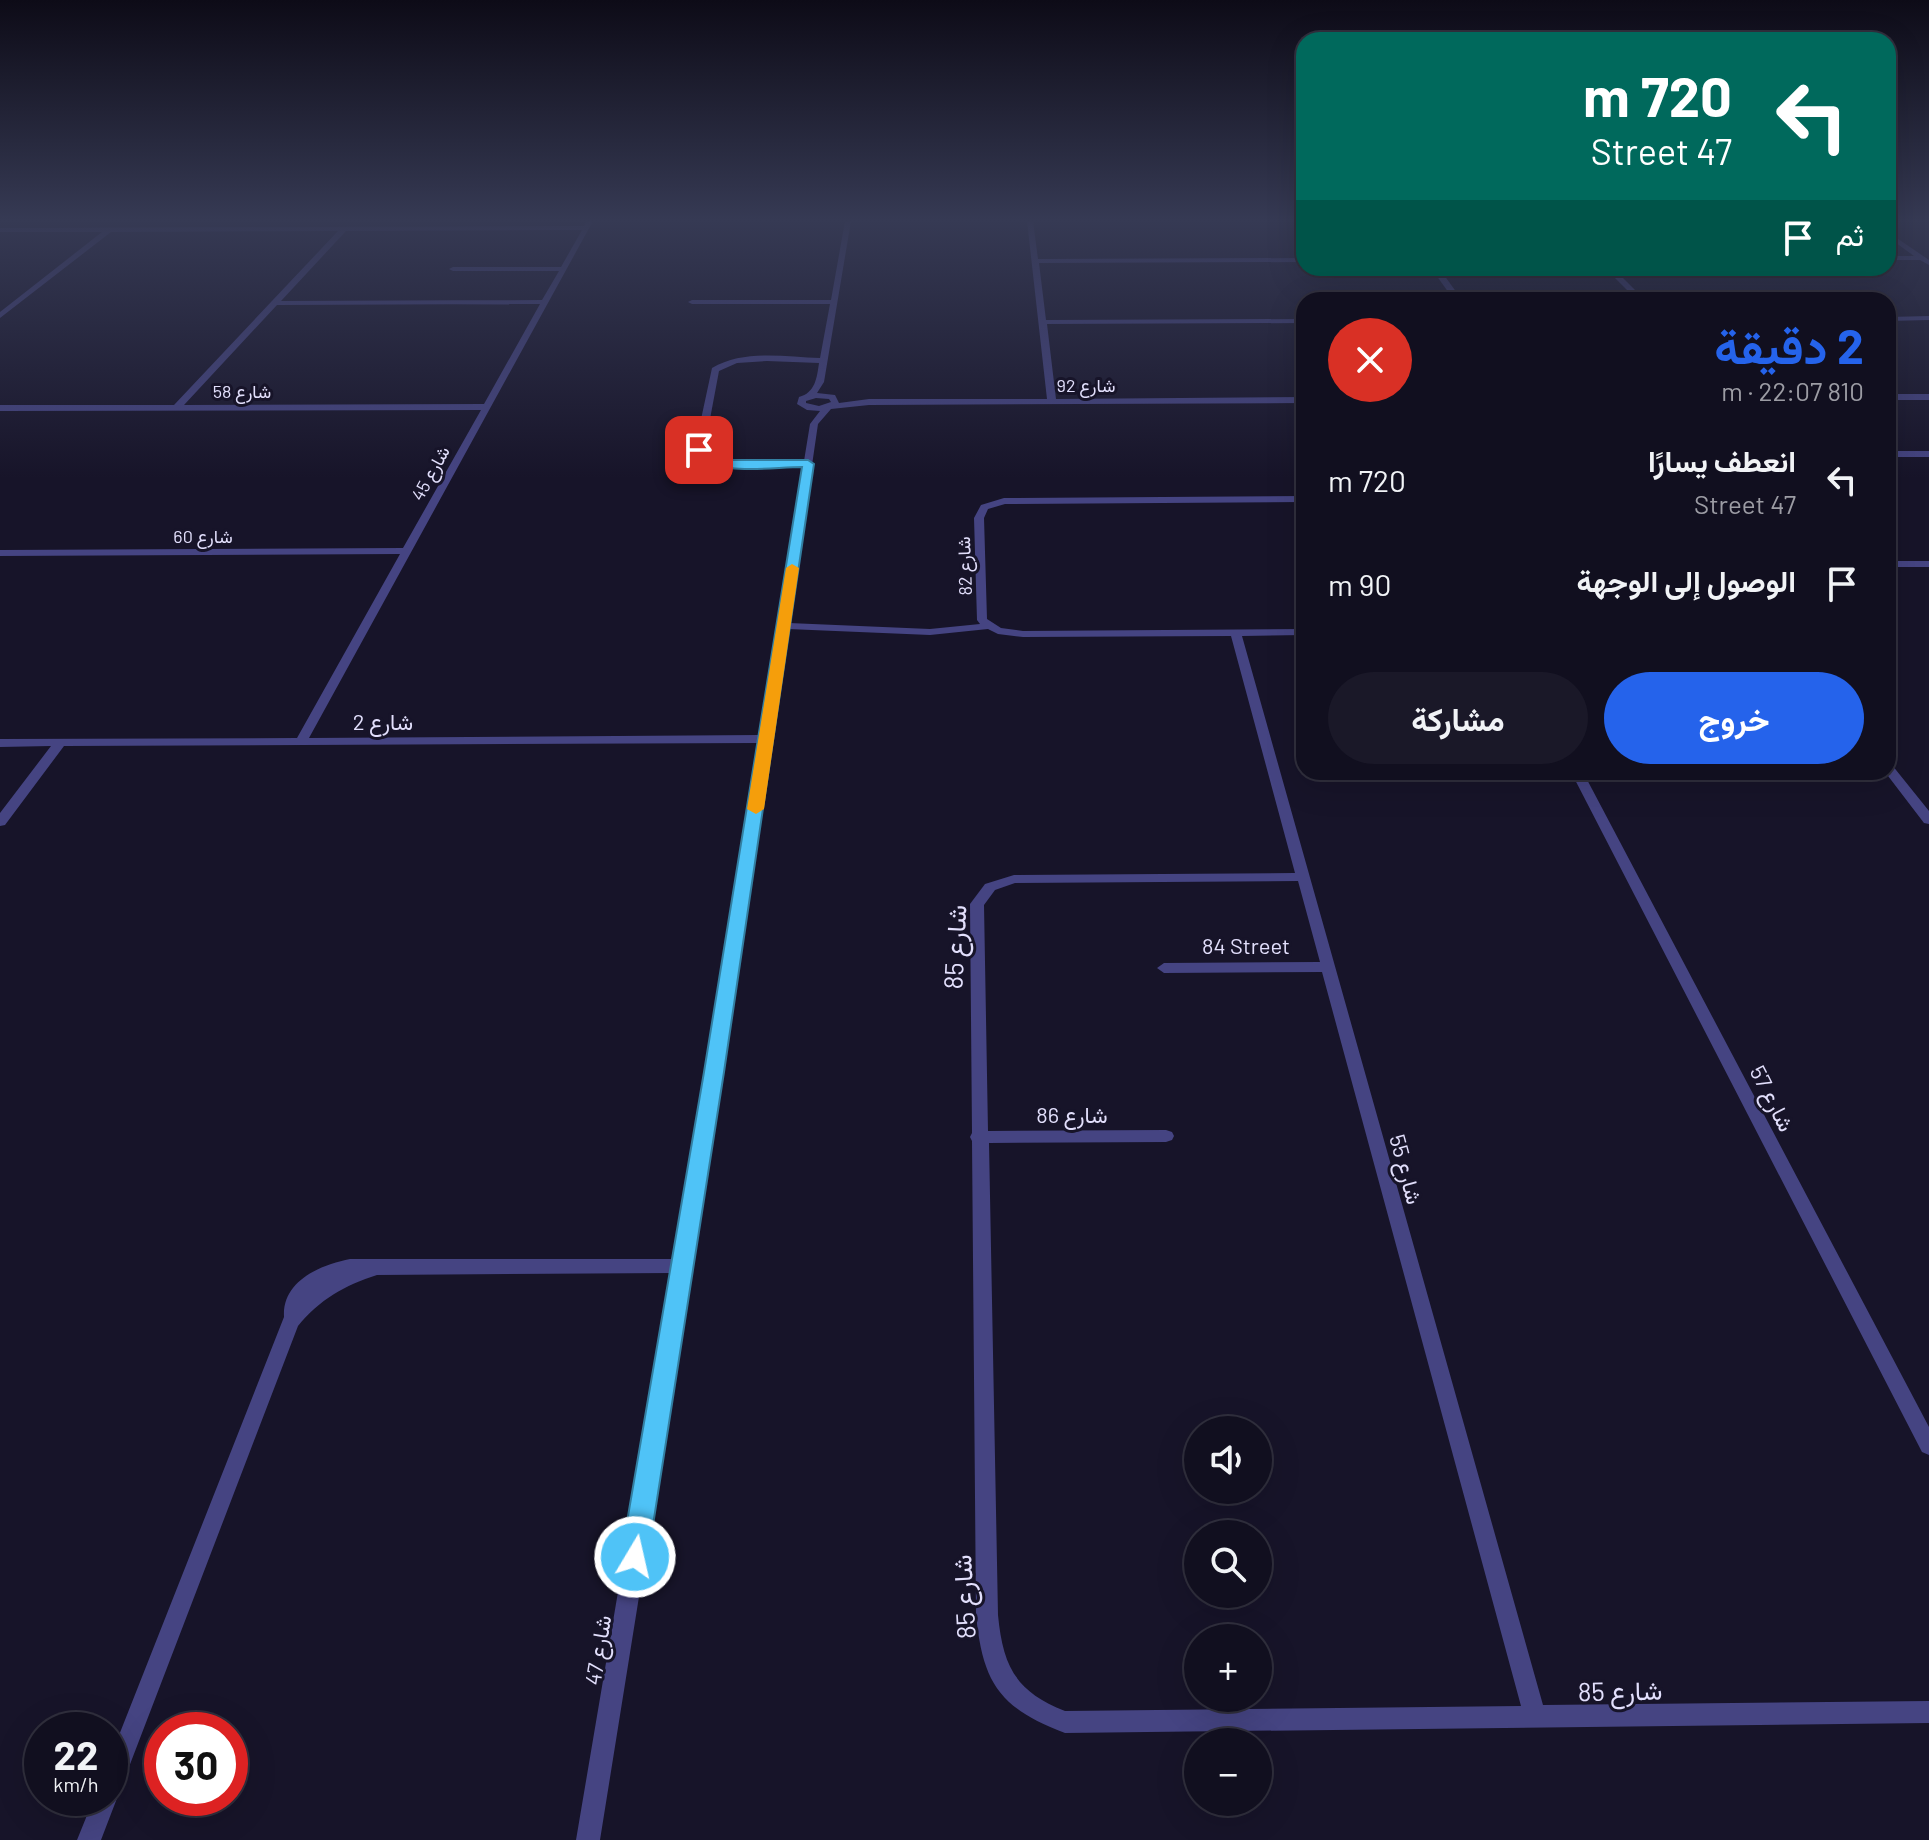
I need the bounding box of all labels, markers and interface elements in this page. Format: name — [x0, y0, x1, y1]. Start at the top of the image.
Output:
text: 720 m — [1583, 61, 1732, 128]
icon: left — [1760, 64, 1864, 168]
text: 47 Street — [1591, 129, 1732, 172]
icon: arrive — [1776, 216, 1820, 260]
text: ثم — [1836, 216, 1864, 252]
text: 2 دقيقة — [1714, 316, 1864, 374]
button: close — [1328, 318, 1412, 402]
street label: شارع 92 — [1057, 374, 1115, 398]
text: 810 m · 22:07 — [1721, 375, 1864, 406]
street label: شارع 58 — [213, 380, 271, 404]
pin — [665, 416, 733, 484]
icon: arrive — [677, 428, 721, 472]
street label: شارع 45 — [406, 442, 456, 505]
text: انعطف يسارًا — [1648, 442, 1796, 478]
icon: left — [1820, 458, 1864, 502]
text: 720 m — [1328, 462, 1406, 498]
text: 47 Street — [1694, 488, 1796, 519]
street label: شارع 60 — [173, 525, 233, 549]
street label: شارع 82 — [952, 536, 978, 596]
text: الوصول إلى الوجهة — [1577, 562, 1796, 598]
icon: arrive — [1820, 562, 1864, 606]
text: 90 m — [1328, 566, 1391, 602]
button: مشاركة — [1328, 672, 1588, 764]
button: خروج — [1604, 672, 1864, 764]
street label: شارع 2 — [353, 708, 413, 737]
street label: شارع 85 — [936, 904, 976, 990]
street label: 84 Street — [1202, 932, 1290, 958]
street label: شارع 57 — [1743, 1061, 1801, 1137]
street label: شارع 86 — [1036, 1101, 1108, 1130]
street label: شارع 55 — [1382, 1131, 1429, 1208]
map controls — [1184, 1416, 1272, 1816]
button: sound — [1184, 1416, 1272, 1504]
position arrow — [593, 1515, 677, 1599]
button: search — [1184, 1520, 1272, 1608]
street label: شارع 85 — [945, 1554, 985, 1640]
street label: شارع 47 — [579, 1613, 618, 1687]
button: + — [1184, 1624, 1272, 1712]
street label: شارع 85 — [1578, 1674, 1663, 1710]
speed limit sign: 30 — [144, 1712, 248, 1816]
button: − — [1184, 1728, 1272, 1816]
text: 22 — [54, 1730, 98, 1778]
text: km/h — [53, 1772, 99, 1796]

